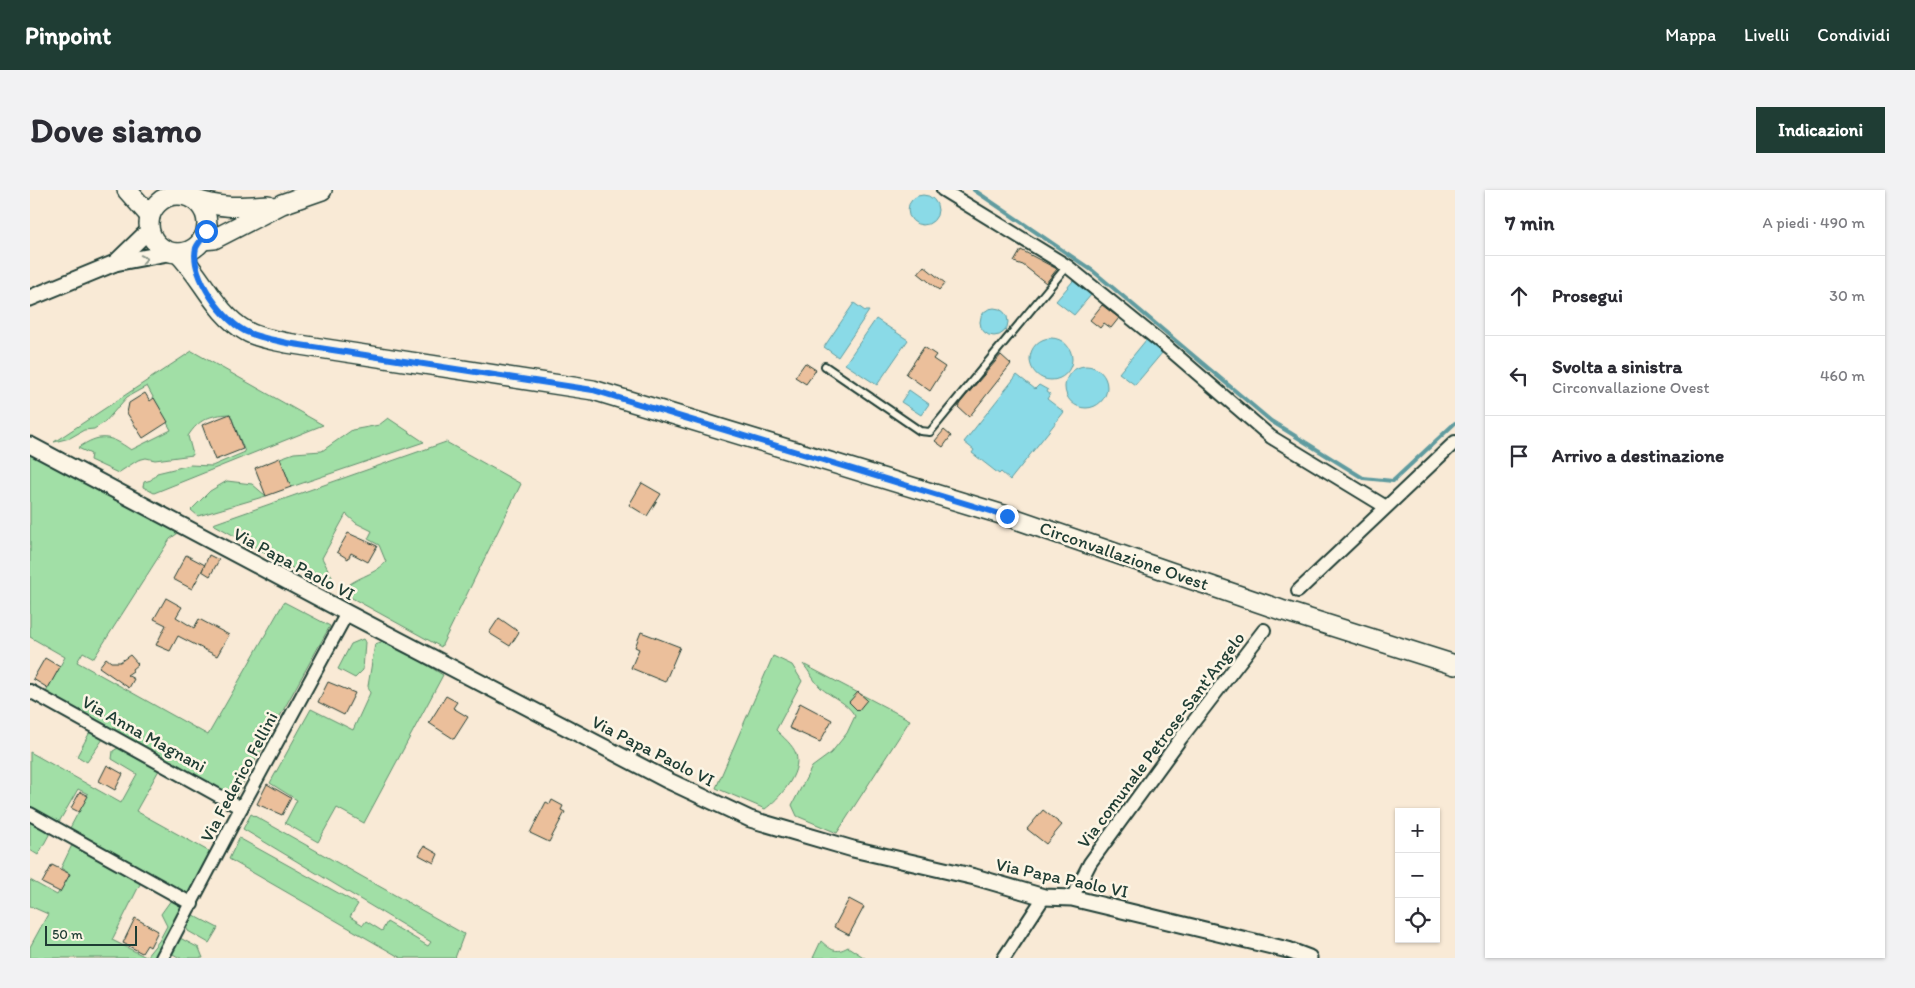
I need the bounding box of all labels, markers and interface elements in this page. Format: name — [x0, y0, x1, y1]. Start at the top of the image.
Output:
text: Pinpoint — [25, 21, 111, 50]
text: Mappa — [1665, 24, 1716, 46]
text: Livelli — [1744, 24, 1789, 46]
text: Condividi — [1817, 24, 1890, 46]
button: Indicazioni — [1756, 107, 1885, 153]
text: Dove siamo — [30, 109, 202, 151]
text: 7 min — [1505, 210, 1554, 235]
text: A piedi · 490 m — [1762, 213, 1865, 232]
route start — [195, 220, 218, 243]
one-way arrow — [140, 254, 148, 264]
icon: ahead — [1505, 282, 1533, 310]
text: Prosegui — [1552, 284, 1623, 307]
text: 30 m — [1829, 286, 1865, 305]
text: Svolta a sinistra — [1552, 355, 1682, 378]
icon: left — [1505, 362, 1533, 390]
text: 460 m — [1820, 366, 1865, 385]
text: Circonvallazione Ovest — [1552, 378, 1709, 397]
icon: arrive — [1505, 442, 1533, 470]
text: Arrivo a destinazione — [1552, 444, 1724, 467]
route end — [996, 505, 1019, 528]
street label: Circonvallazione Ovest — [1037, 517, 1212, 595]
street label: Via Papa Paolo VI — [229, 523, 359, 605]
street label: Via comunale Petrose-Sant'Angelo — [1072, 627, 1250, 853]
street label: Via Anna Magnani — [78, 691, 210, 777]
street label: Via Federico Fellini — [195, 708, 283, 846]
street label: Via Papa Paolo VI — [588, 711, 718, 791]
map controls — [1395, 808, 1440, 943]
button: + — [1395, 808, 1440, 853]
street label: Via Papa Paolo VI — [994, 853, 1130, 903]
button: − — [1395, 853, 1440, 898]
button: locate — [1395, 898, 1440, 943]
scale bar — [45, 923, 138, 946]
text: 50 m — [52, 926, 83, 943]

